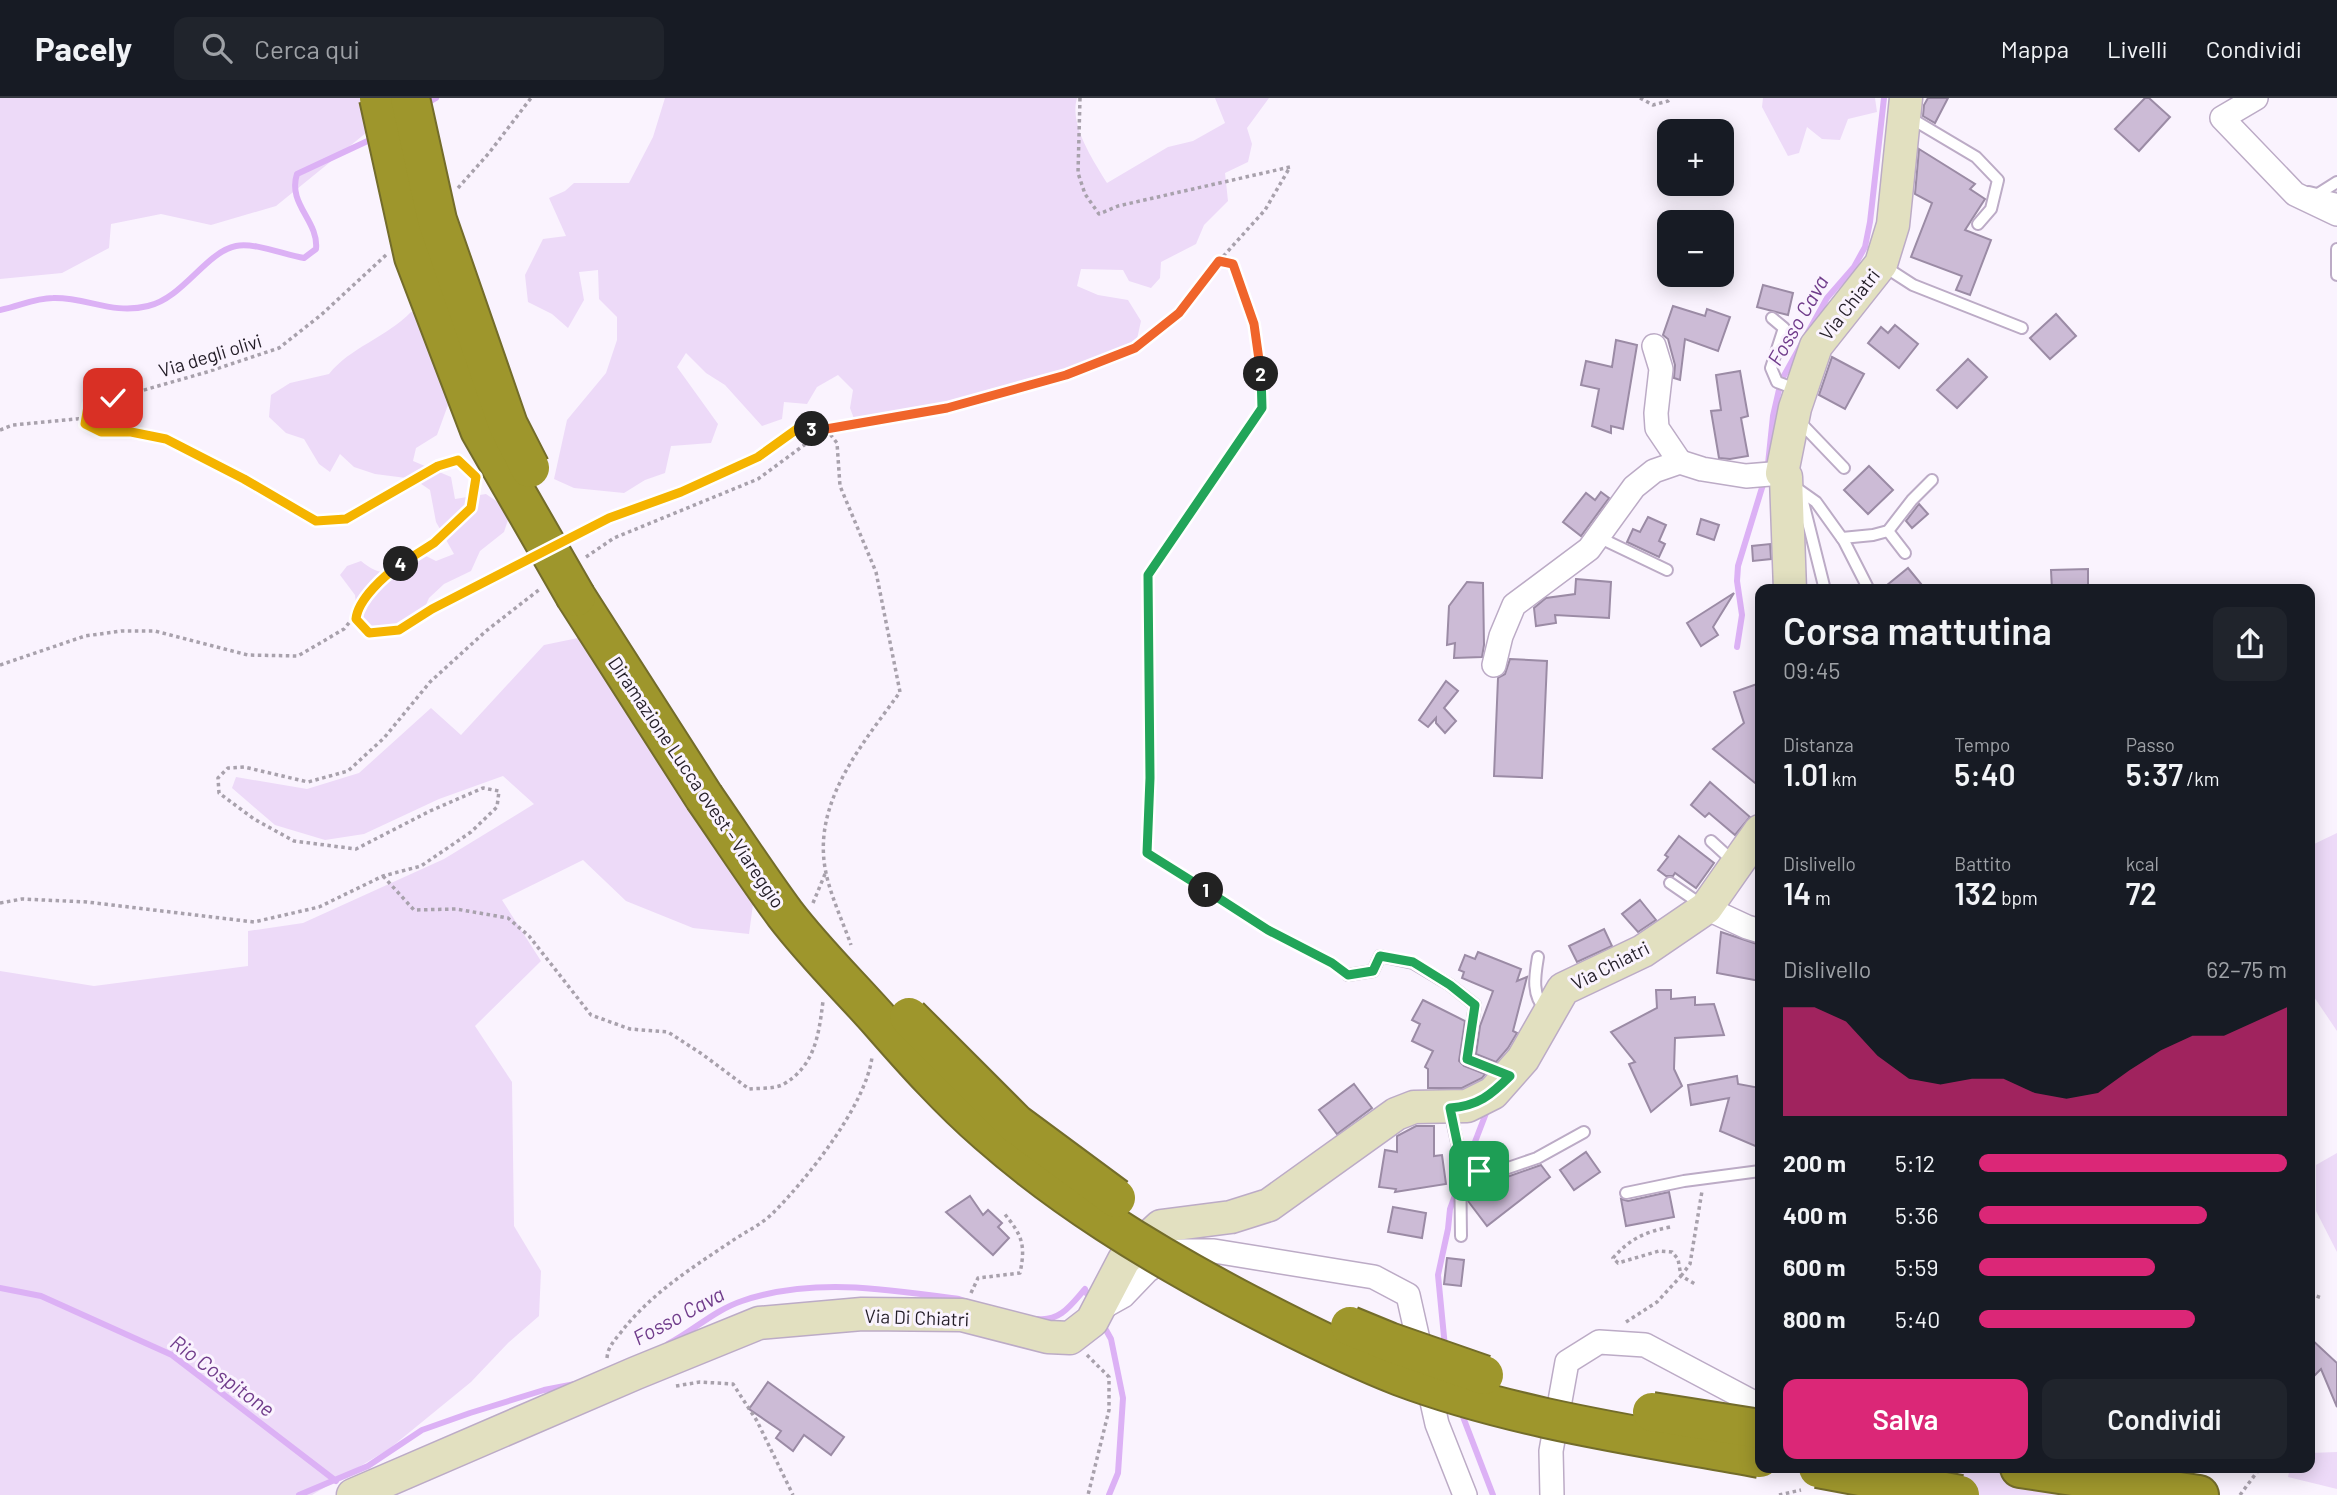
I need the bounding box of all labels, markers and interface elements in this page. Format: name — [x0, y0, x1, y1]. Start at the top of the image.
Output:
search box — [174, 17, 664, 80]
text: Pacely — [35, 28, 132, 68]
icon: search — [198, 29, 236, 67]
text: Cerca qui — [254, 33, 360, 64]
text: Mappa — [2001, 34, 2069, 63]
text: Livelli — [2107, 34, 2168, 63]
text: Condividi — [2206, 34, 2302, 63]
map controls — [1657, 119, 1734, 287]
button: + — [1657, 119, 1734, 196]
button: − — [1657, 210, 1734, 287]
street label: Via Chiatri — [1814, 264, 1884, 344]
water label: Fosso Cava — [1761, 270, 1833, 370]
street label: Via degli olivi — [156, 328, 264, 382]
pin: 2 — [1244, 356, 1278, 392]
text: 2 — [1255, 362, 1266, 385]
pin — [83, 368, 143, 428]
icon: check — [94, 379, 132, 417]
pin: 3 — [794, 412, 830, 446]
text: 3 — [806, 417, 817, 440]
pin: 4 — [384, 546, 418, 582]
text: 4 — [395, 552, 406, 575]
text: Corsa mattutina — [1783, 607, 2052, 653]
button: share — [2213, 607, 2287, 681]
street label: Diramazione Lucca ovest - Viareggio — [604, 652, 790, 912]
text: 09:45 — [1783, 656, 1840, 684]
text: Distanza — [1783, 733, 1854, 756]
text: Tempo — [1954, 733, 2010, 756]
text: Passo — [2126, 733, 2175, 756]
text: 1.01 — [1783, 756, 1828, 792]
text: 5:40 — [1954, 756, 2015, 792]
text: 5:37 — [2126, 756, 2183, 792]
text: km — [1828, 767, 1857, 790]
text: /km — [2183, 767, 2219, 790]
text: Dislivello — [1783, 852, 1856, 875]
text: Battito — [1954, 852, 2011, 875]
text: kcal — [2126, 852, 2159, 875]
pin: 1 — [1188, 872, 1224, 908]
text: 14 — [1783, 875, 1811, 911]
text: 132 — [1954, 875, 1997, 911]
text: 72 — [2126, 875, 2157, 911]
text: 1 — [1202, 878, 1209, 901]
text: m — [1811, 886, 1831, 909]
text: bpm — [1997, 886, 2038, 909]
street label: Via Chiatri — [1567, 936, 1653, 994]
text: Dislivello — [1783, 955, 1871, 983]
text: 62–75 m — [2206, 955, 2287, 983]
pin — [1449, 1141, 1509, 1201]
text: 200 m — [1783, 1149, 1846, 1177]
text: 5:12 — [1895, 1149, 1935, 1177]
icon: arrive — [1460, 1152, 1498, 1190]
text: 400 m — [1783, 1201, 1847, 1229]
text: 5:36 — [1895, 1201, 1938, 1229]
text: 600 m — [1783, 1253, 1845, 1281]
text: 5:59 — [1895, 1253, 1938, 1281]
water label: Fosso Cava — [628, 1281, 728, 1349]
street label: Via Di Chiatri — [864, 1304, 970, 1330]
text: 800 m — [1783, 1305, 1845, 1333]
text: 5:40 — [1895, 1305, 1940, 1333]
water label: Rio Cospitone — [166, 1329, 280, 1421]
button: Salva — [1783, 1379, 2028, 1459]
button: Condividi — [2042, 1379, 2287, 1459]

